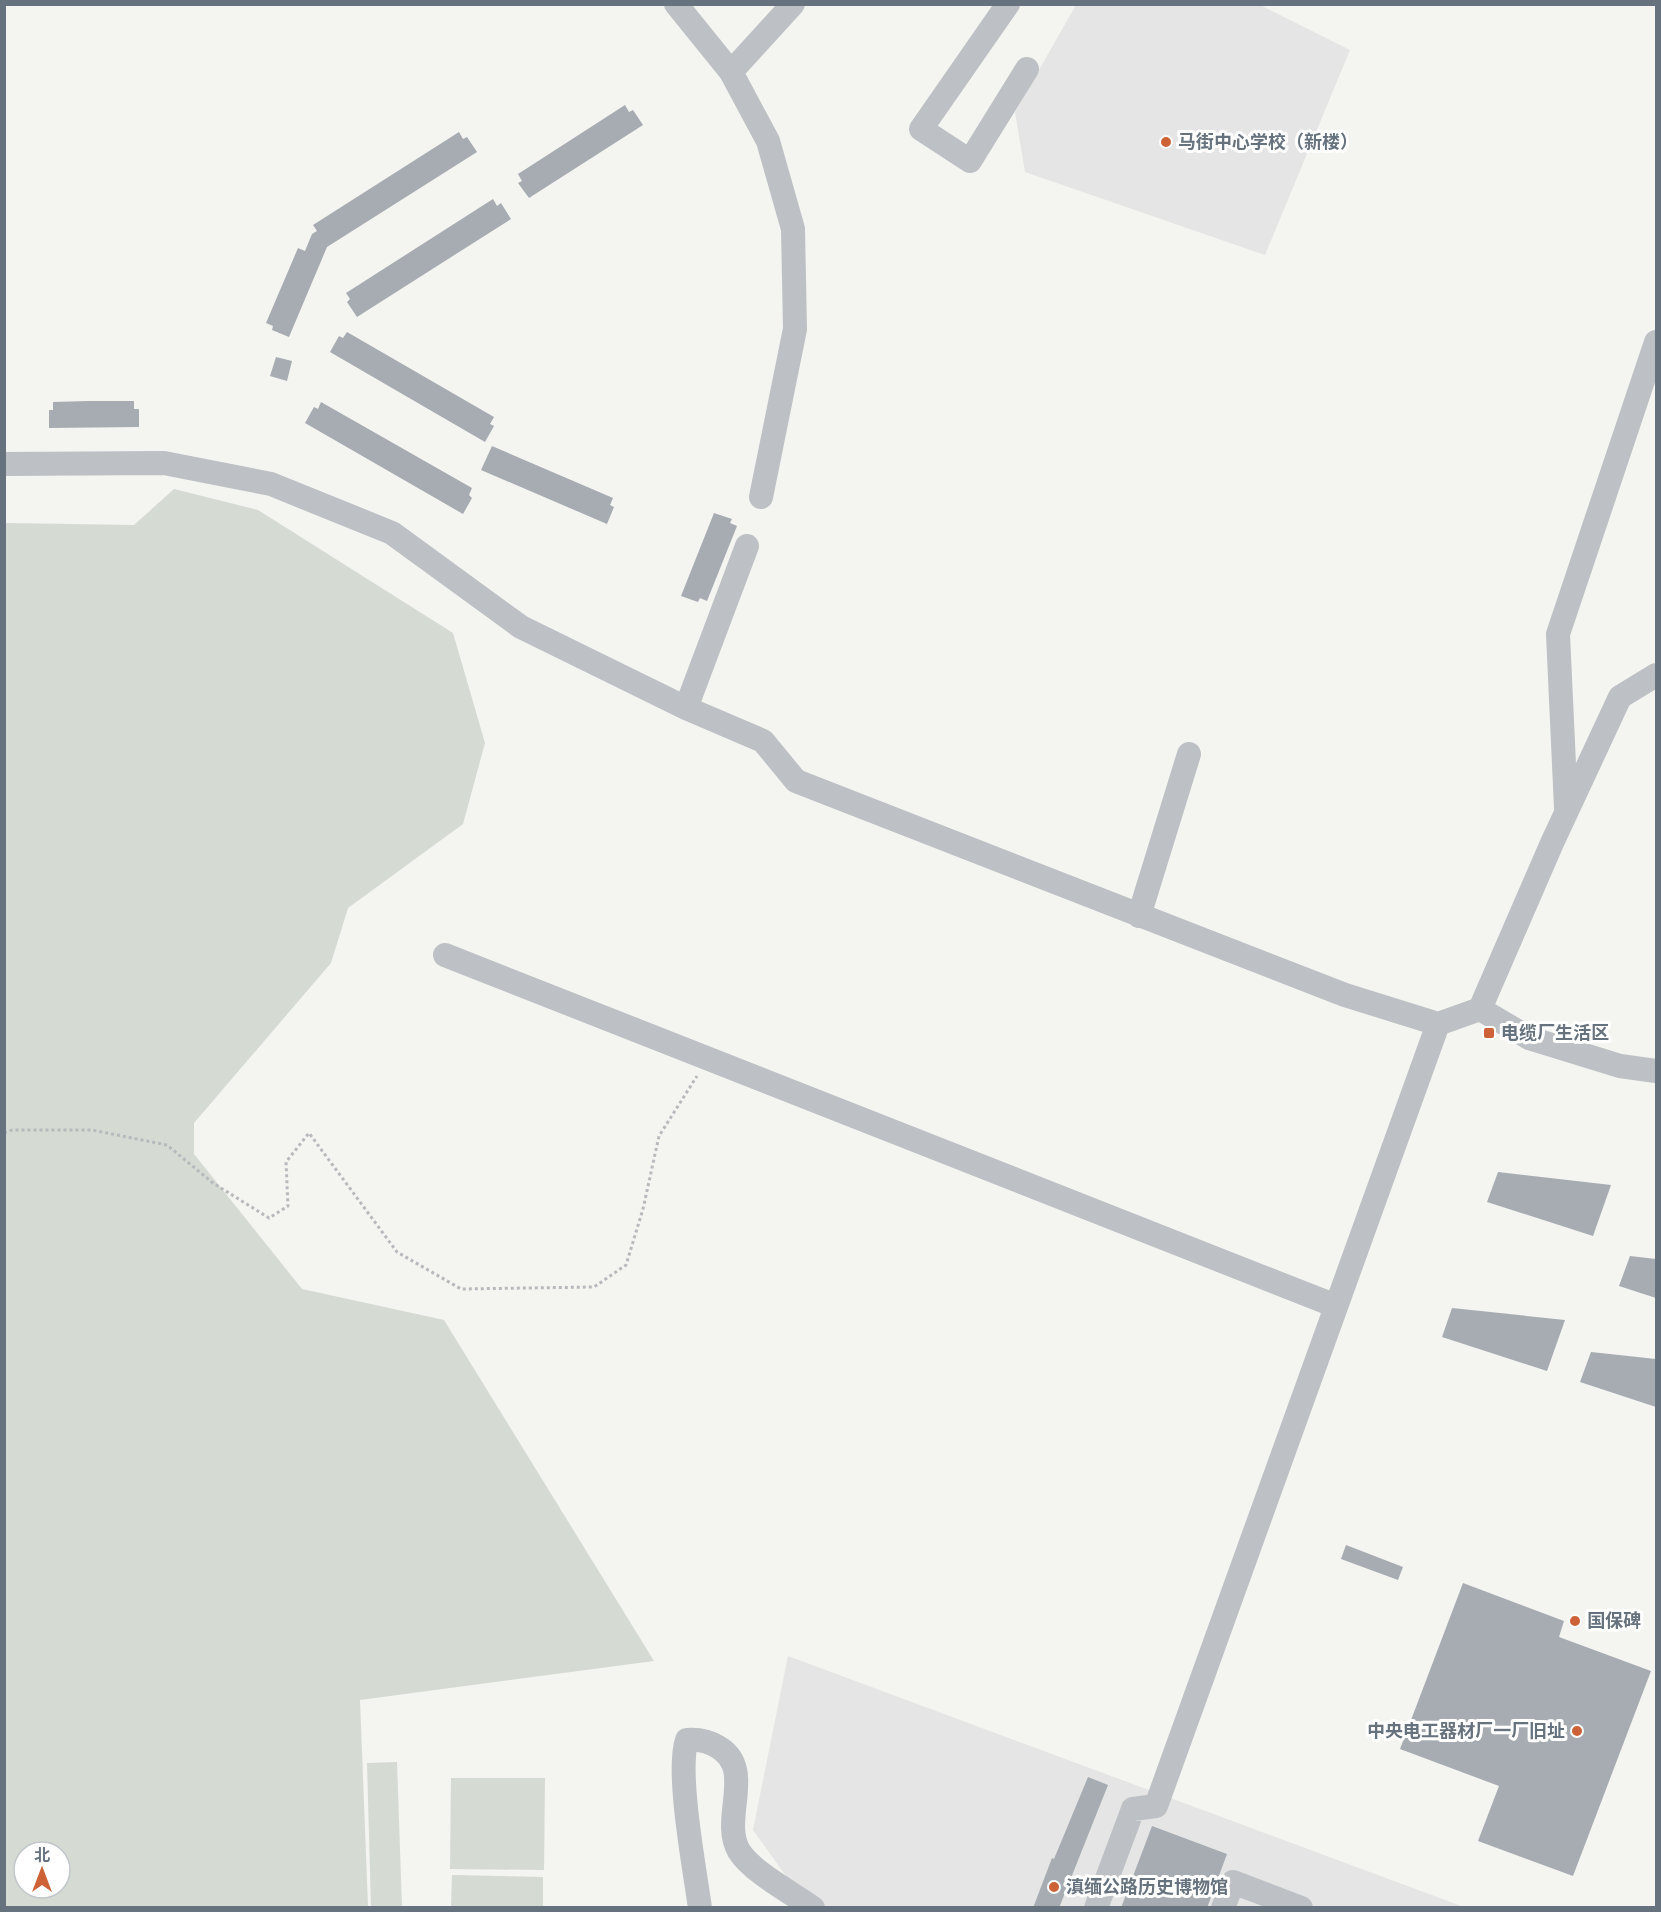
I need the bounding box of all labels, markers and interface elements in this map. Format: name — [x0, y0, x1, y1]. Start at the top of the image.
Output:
place label: 马街中心学校（新楼） — [1178, 132, 1358, 152]
marker: 马街中心学校（新楼） — [1159, 135, 1173, 149]
place label: 电缆厂生活区 — [1501, 1023, 1609, 1043]
marker: 电缆厂生活区 — [1482, 1026, 1496, 1040]
place label: 国保碑 — [1587, 1611, 1641, 1631]
marker: 国保碑 — [1568, 1614, 1582, 1628]
place label: 中央电工器材厂一厂旧址 — [1367, 1721, 1565, 1741]
marker: 中央电工器材厂一厂旧址 — [1570, 1724, 1584, 1738]
north arrow — [12, 1840, 72, 1900]
text: 北 — [34, 1847, 50, 1864]
place label: 滇缅公路历史博物馆 — [1066, 1877, 1228, 1897]
marker: 滇缅公路历史博物馆 — [1047, 1880, 1061, 1894]

